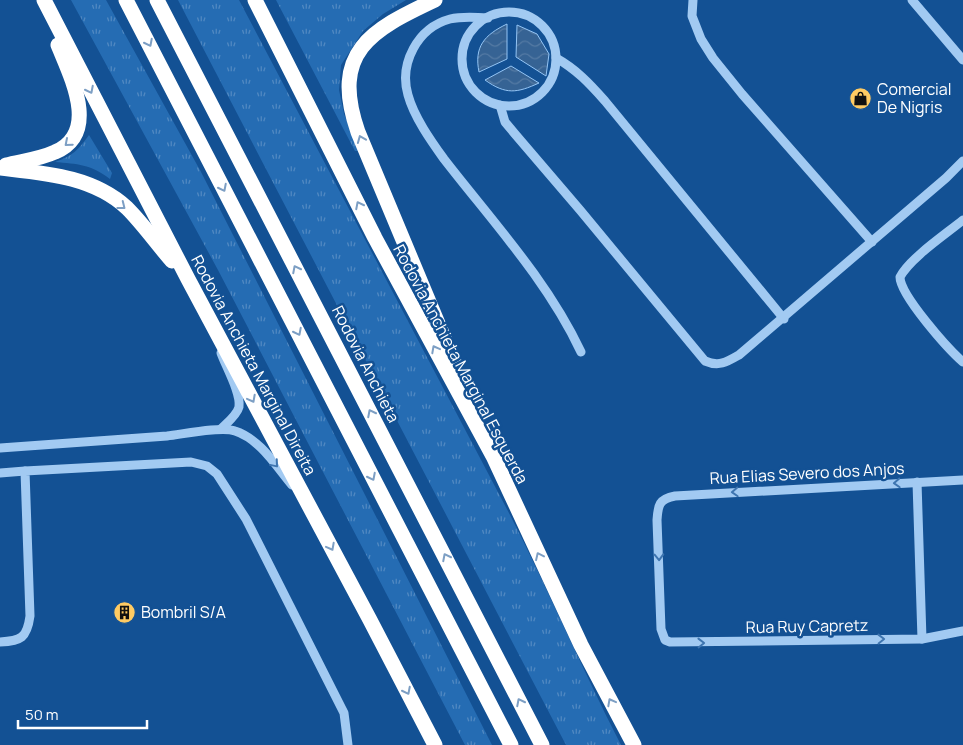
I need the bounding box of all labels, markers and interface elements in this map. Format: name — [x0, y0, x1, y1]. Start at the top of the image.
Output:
one-way arrow — [143, 38, 153, 47]
place label: Comercial De Nigris — [877, 78, 951, 118]
one-way arrow — [84, 85, 94, 94]
shop icon: Comercial De Nigris — [849, 86, 873, 110]
one-way arrow — [357, 135, 367, 143]
one-way arrow — [65, 137, 74, 146]
one-way arrow — [217, 183, 227, 192]
one-way arrow — [116, 200, 125, 208]
one-way arrow — [355, 202, 365, 211]
street label: Rodovia Anchieta Marginal Esquerda — [388, 241, 534, 487]
street label: Rodovia Anchieta Marginal Direita — [186, 251, 322, 479]
one-way arrow — [292, 265, 302, 274]
street label: Rodovia Anchieta — [327, 302, 405, 426]
one-way arrow — [292, 327, 302, 336]
one-way arrow — [431, 345, 441, 354]
one-way arrow — [246, 394, 256, 403]
one-way arrow — [367, 409, 377, 418]
street label: Rua Elias Severo dos Anjos — [709, 457, 905, 489]
one-way arrow — [269, 458, 277, 467]
one-way arrow — [366, 471, 376, 480]
one-way arrow — [893, 478, 901, 489]
one-way arrow — [730, 487, 738, 498]
one-way arrow — [325, 542, 335, 551]
one-way arrow — [535, 552, 546, 561]
one-way arrow — [442, 553, 452, 562]
one-way arrow — [653, 553, 664, 561]
building icon: Bombril S/A — [113, 600, 137, 624]
place label: Bombril S/A — [141, 601, 226, 623]
street label: Rua Ruy Capretz — [746, 614, 868, 638]
one-way arrow — [877, 634, 885, 644]
one-way arrow — [697, 638, 705, 648]
one-way arrow — [401, 686, 411, 695]
scale bar — [18, 698, 146, 730]
one-way arrow — [516, 698, 526, 707]
one-way arrow — [607, 698, 617, 707]
text: 50 m — [25, 704, 59, 725]

